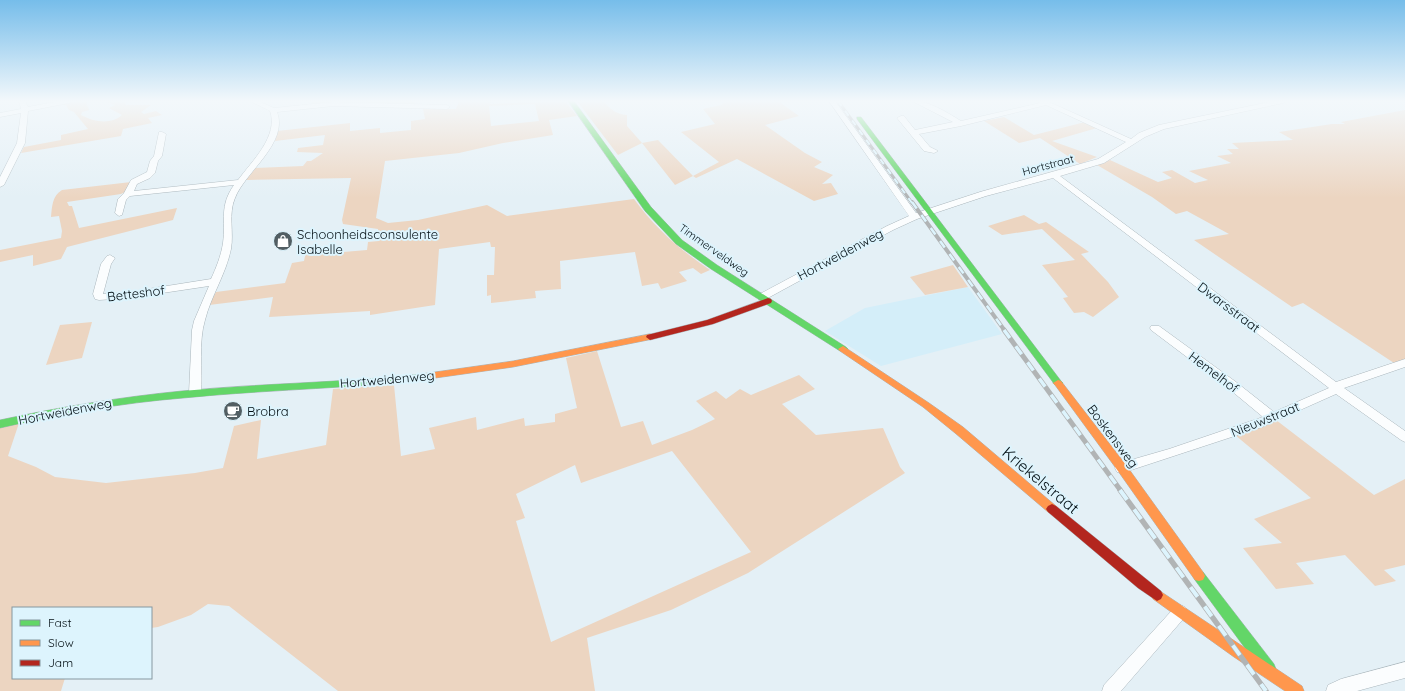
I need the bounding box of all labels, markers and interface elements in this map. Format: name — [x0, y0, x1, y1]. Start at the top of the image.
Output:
street label: Hortstraat — [1021, 151, 1076, 179]
street label: Timmerveldweg — [676, 221, 752, 279]
street label: Hortweidenweg — [794, 225, 886, 283]
place label: Schoonheidsconsulente Isabelle — [297, 226, 438, 257]
shop icon: Schoonheidsconsulente Isabelle — [272, 230, 294, 252]
street label: Dwarsstraat — [1195, 278, 1263, 336]
street label: Betteshof — [106, 281, 166, 304]
street label: Hemelhof — [1186, 348, 1243, 396]
street label: Hortweidenweg — [339, 367, 435, 391]
street label: Hortweidenweg — [17, 394, 113, 428]
street label: Nieuwstraat — [1228, 398, 1302, 440]
cafe icon: Brobra — [222, 400, 244, 422]
street label: Boskensweg — [1084, 401, 1142, 471]
place label: Brobra — [247, 403, 289, 419]
street label: Kriekelstraat — [999, 442, 1083, 518]
legend — [12, 607, 152, 679]
text: Fast — [48, 615, 72, 630]
text: Slow — [48, 635, 74, 650]
text: Jam — [48, 655, 73, 670]

